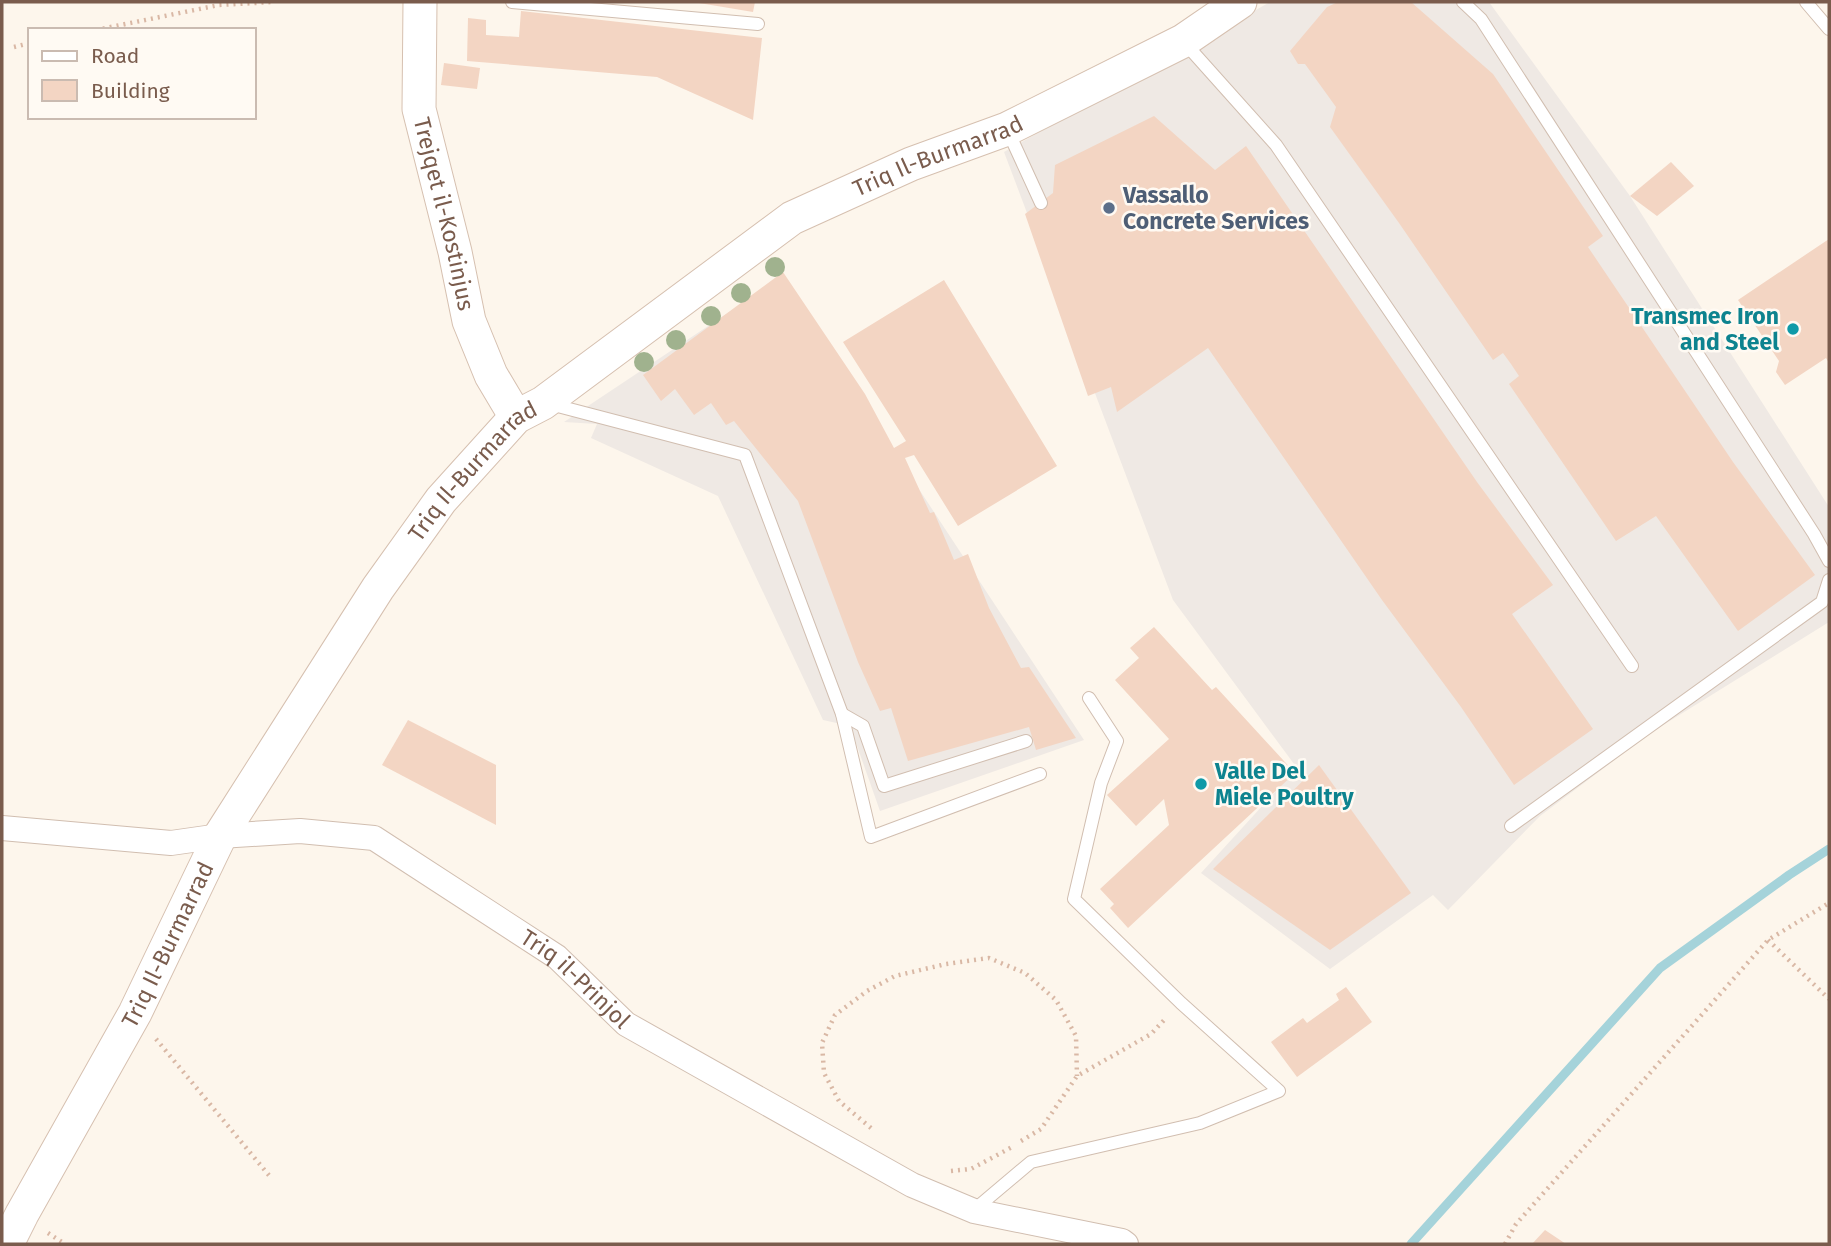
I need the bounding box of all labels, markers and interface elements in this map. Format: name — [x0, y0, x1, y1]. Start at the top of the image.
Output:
legend — [28, 28, 256, 119]
text: Road — [91, 43, 139, 69]
text: Building — [91, 78, 170, 104]
street label: Triq Il-Burmarrad — [848, 109, 1028, 203]
street label: Trejqet il-Kostinjus — [408, 114, 481, 313]
place label: Vassallo Concrete Services — [1122, 181, 1309, 235]
marker: Vassallo Concrete Services — [1101, 200, 1117, 216]
place label: Transmec Iron and Steel — [1631, 302, 1779, 356]
marker: Transmec Iron and Steel — [1785, 321, 1801, 337]
street label: Triq Il-Burmarrad — [402, 395, 542, 547]
place label: Valle Del Miele Poultry — [1214, 757, 1355, 811]
marker: Valle Del Miele Poultry — [1193, 776, 1209, 792]
street label: Triq Il-Burmarrad — [116, 857, 220, 1033]
street label: Triq il-Prinjol — [515, 923, 636, 1035]

